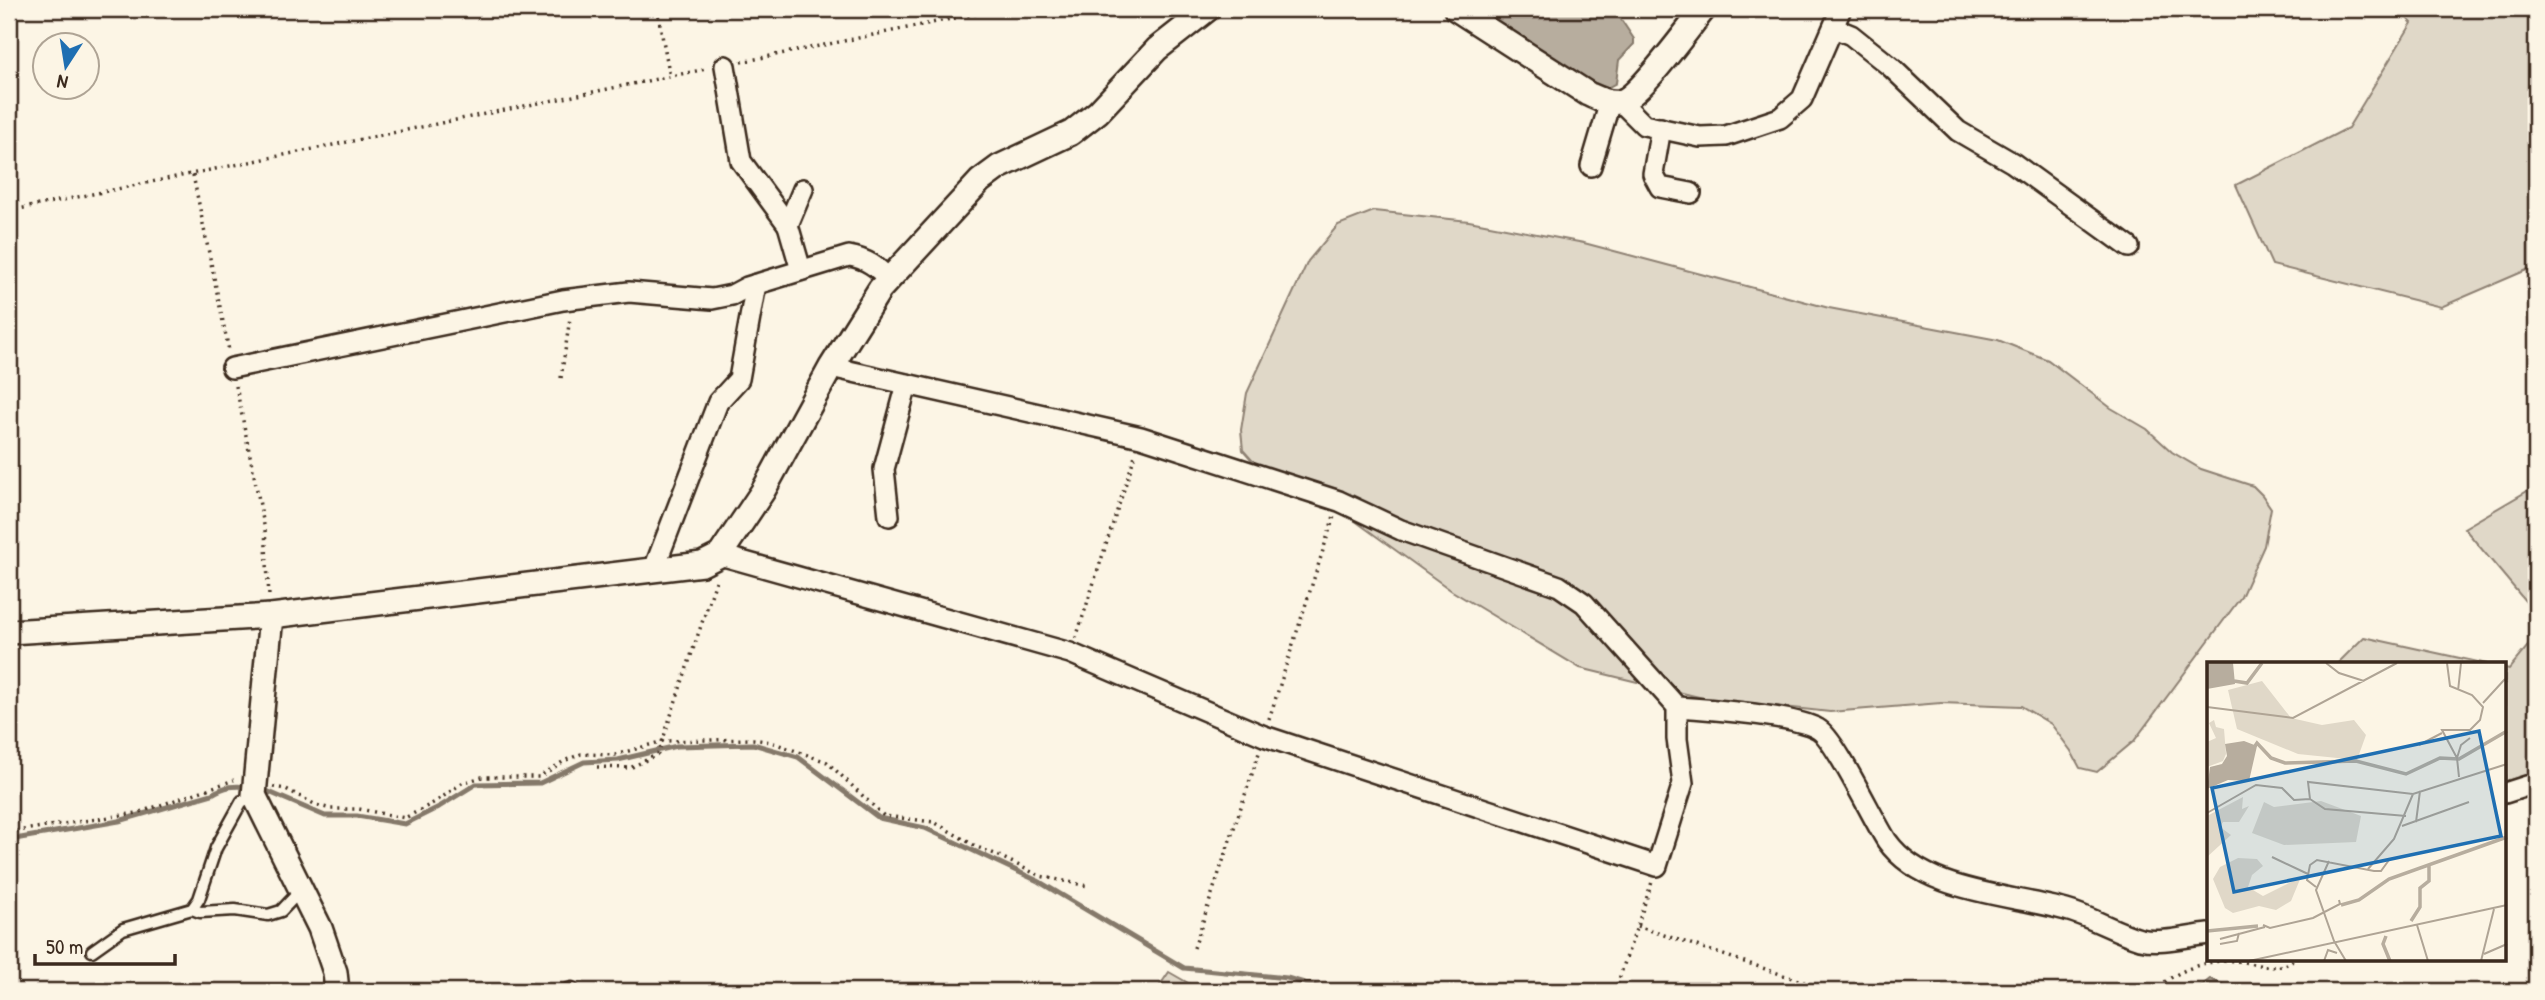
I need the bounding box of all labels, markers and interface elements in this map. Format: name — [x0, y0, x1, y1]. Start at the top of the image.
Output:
north arrow — [32, 32, 102, 102]
text: N — [55, 69, 70, 96]
inset map — [2207, 662, 2506, 962]
scale bar — [35, 923, 175, 967]
text: 50 m — [46, 932, 83, 961]

